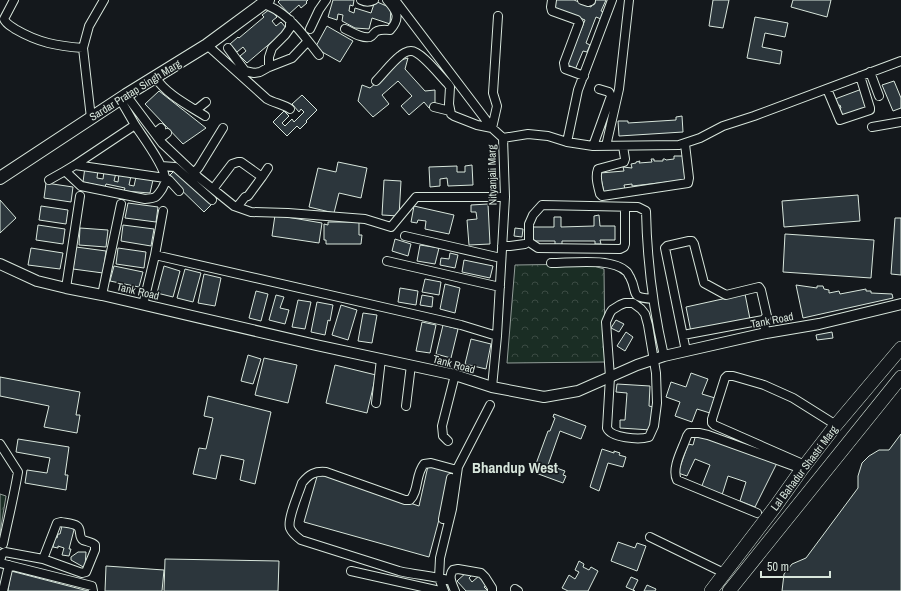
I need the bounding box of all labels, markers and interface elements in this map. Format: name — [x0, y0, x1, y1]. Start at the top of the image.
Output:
street label: Sardar Pratap Singh Marg — [87, 56, 183, 124]
street label: Nityanjali Marg — [484, 145, 500, 205]
street label: Tank Road — [115, 279, 161, 303]
street label: Tank Road — [749, 309, 795, 331]
street label: Tank Road — [431, 352, 477, 376]
street label: Lal Bahadur Shastri Marg — [767, 423, 841, 513]
district label: Bhandup West — [472, 457, 558, 478]
scale bar — [761, 553, 830, 579]
text: 50 m — [767, 559, 789, 575]

